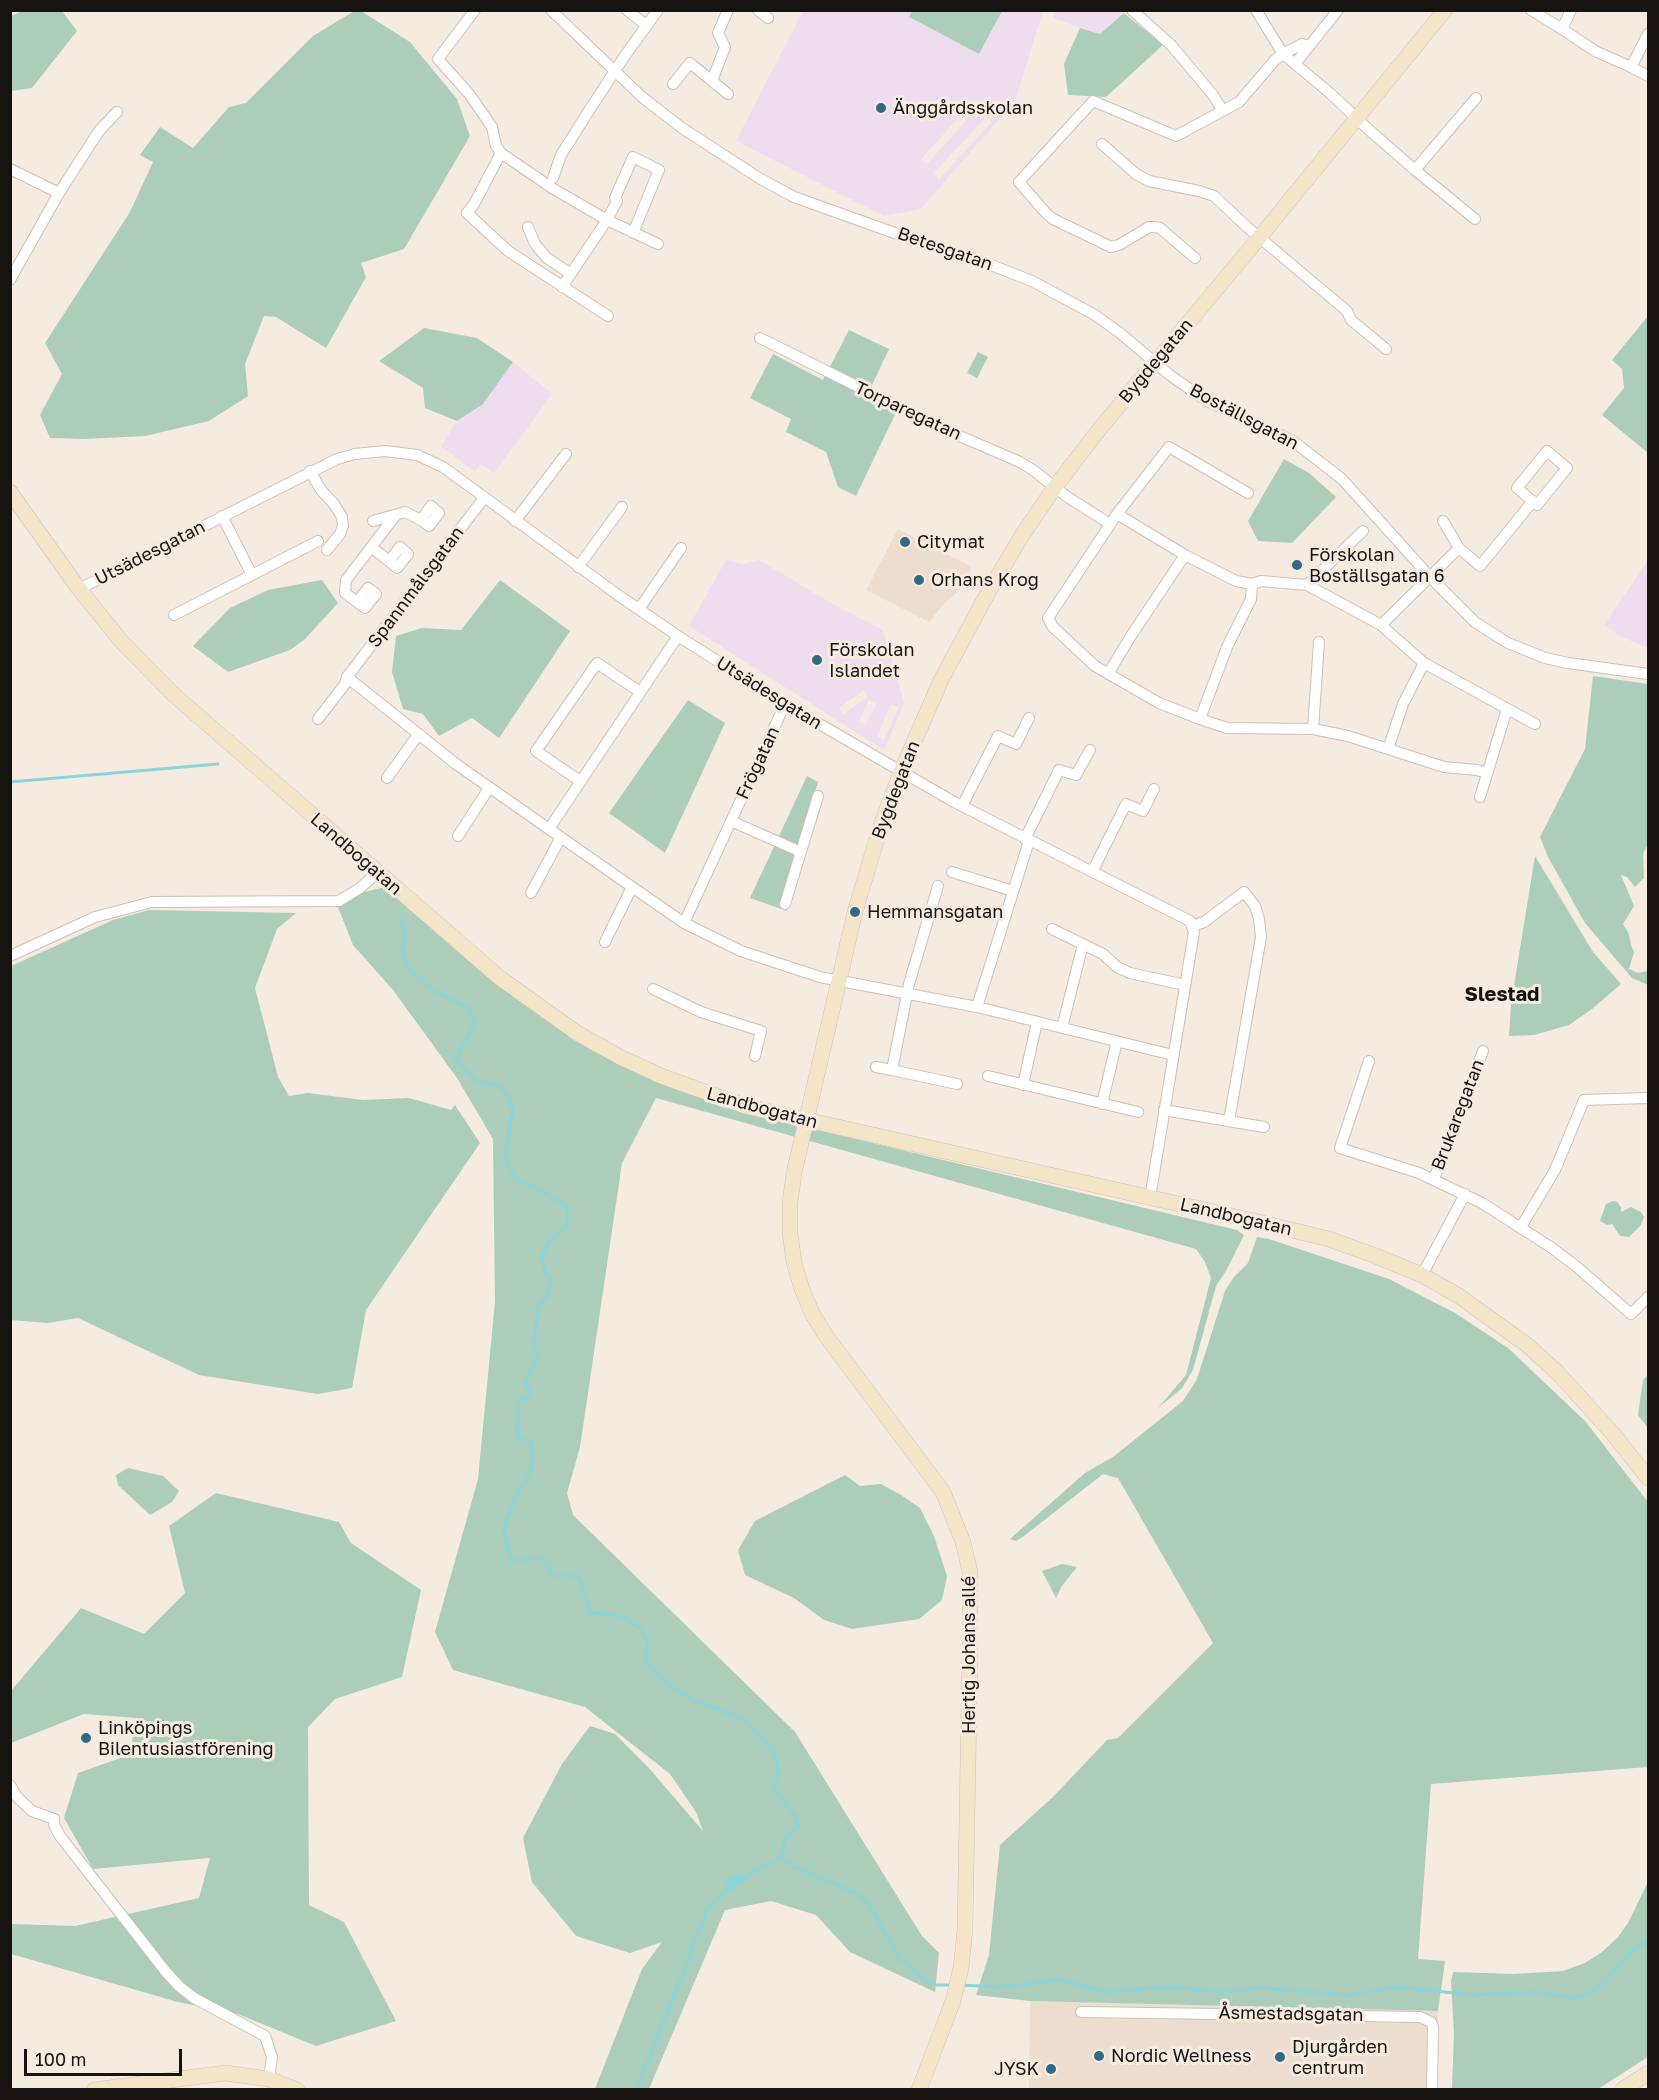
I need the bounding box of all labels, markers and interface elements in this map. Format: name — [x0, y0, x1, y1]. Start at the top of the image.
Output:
place label: Änggårdsskolan — [893, 97, 1033, 119]
marker: Änggårdsskolan — [874, 101, 888, 115]
street label: Betesgatan — [895, 223, 995, 275]
street label: Bygdegatan — [1114, 314, 1198, 408]
street label: Torparegatan — [851, 377, 965, 445]
street label: Boställsgatan — [1186, 379, 1302, 455]
street label: Utsädesgatan — [91, 516, 209, 590]
street label: Spannmålsgatan — [364, 522, 468, 652]
place label: Citymat — [917, 531, 985, 553]
marker: Citymat — [898, 535, 912, 549]
place label: Förskolan Boställsgatan 6 — [1309, 544, 1445, 586]
marker: Förskolan Boställsgatan 6 — [1290, 558, 1304, 572]
place label: Orhans Krog — [931, 569, 1039, 591]
marker: Orhans Krog — [912, 573, 926, 587]
place label: Förskolan Islandet — [829, 639, 914, 682]
street label: Utsädesgatan — [712, 652, 826, 734]
marker: Förskolan Islandet — [810, 653, 824, 667]
street label: Frögatan — [732, 723, 784, 803]
street label: Bygdegatan — [867, 738, 925, 842]
street label: Landbogatan — [306, 808, 406, 900]
place label: Hemmansgatan — [867, 901, 1003, 923]
marker: Hemmansgatan — [848, 905, 862, 919]
district label: Slestad — [1465, 983, 1539, 1007]
street label: Brukaregatan — [1427, 1057, 1489, 1173]
street label: Landbogatan — [704, 1083, 820, 1133]
street label: Landbogatan — [1178, 1194, 1294, 1240]
street label: Hertig Johans allé — [958, 1576, 980, 1734]
place label: Linköpings Bilentusiastförening — [98, 1717, 274, 1760]
marker: Linköpings Bilentusiastförening — [79, 1731, 93, 1745]
street label: Åsmestadsgatan — [1218, 2002, 1364, 2026]
place label: Djurgården centrum — [1292, 2036, 1388, 2078]
scale bar — [27, 2037, 184, 2075]
place label: Nordic Wellness — [1111, 2045, 1252, 2067]
text: 100 m — [35, 2048, 86, 2070]
marker: Nordic Wellness — [1092, 2049, 1106, 2063]
marker: Djurgården centrum — [1273, 2050, 1287, 2064]
place label: JYSK — [994, 2058, 1039, 2080]
marker: JYSK — [1044, 2062, 1058, 2076]

